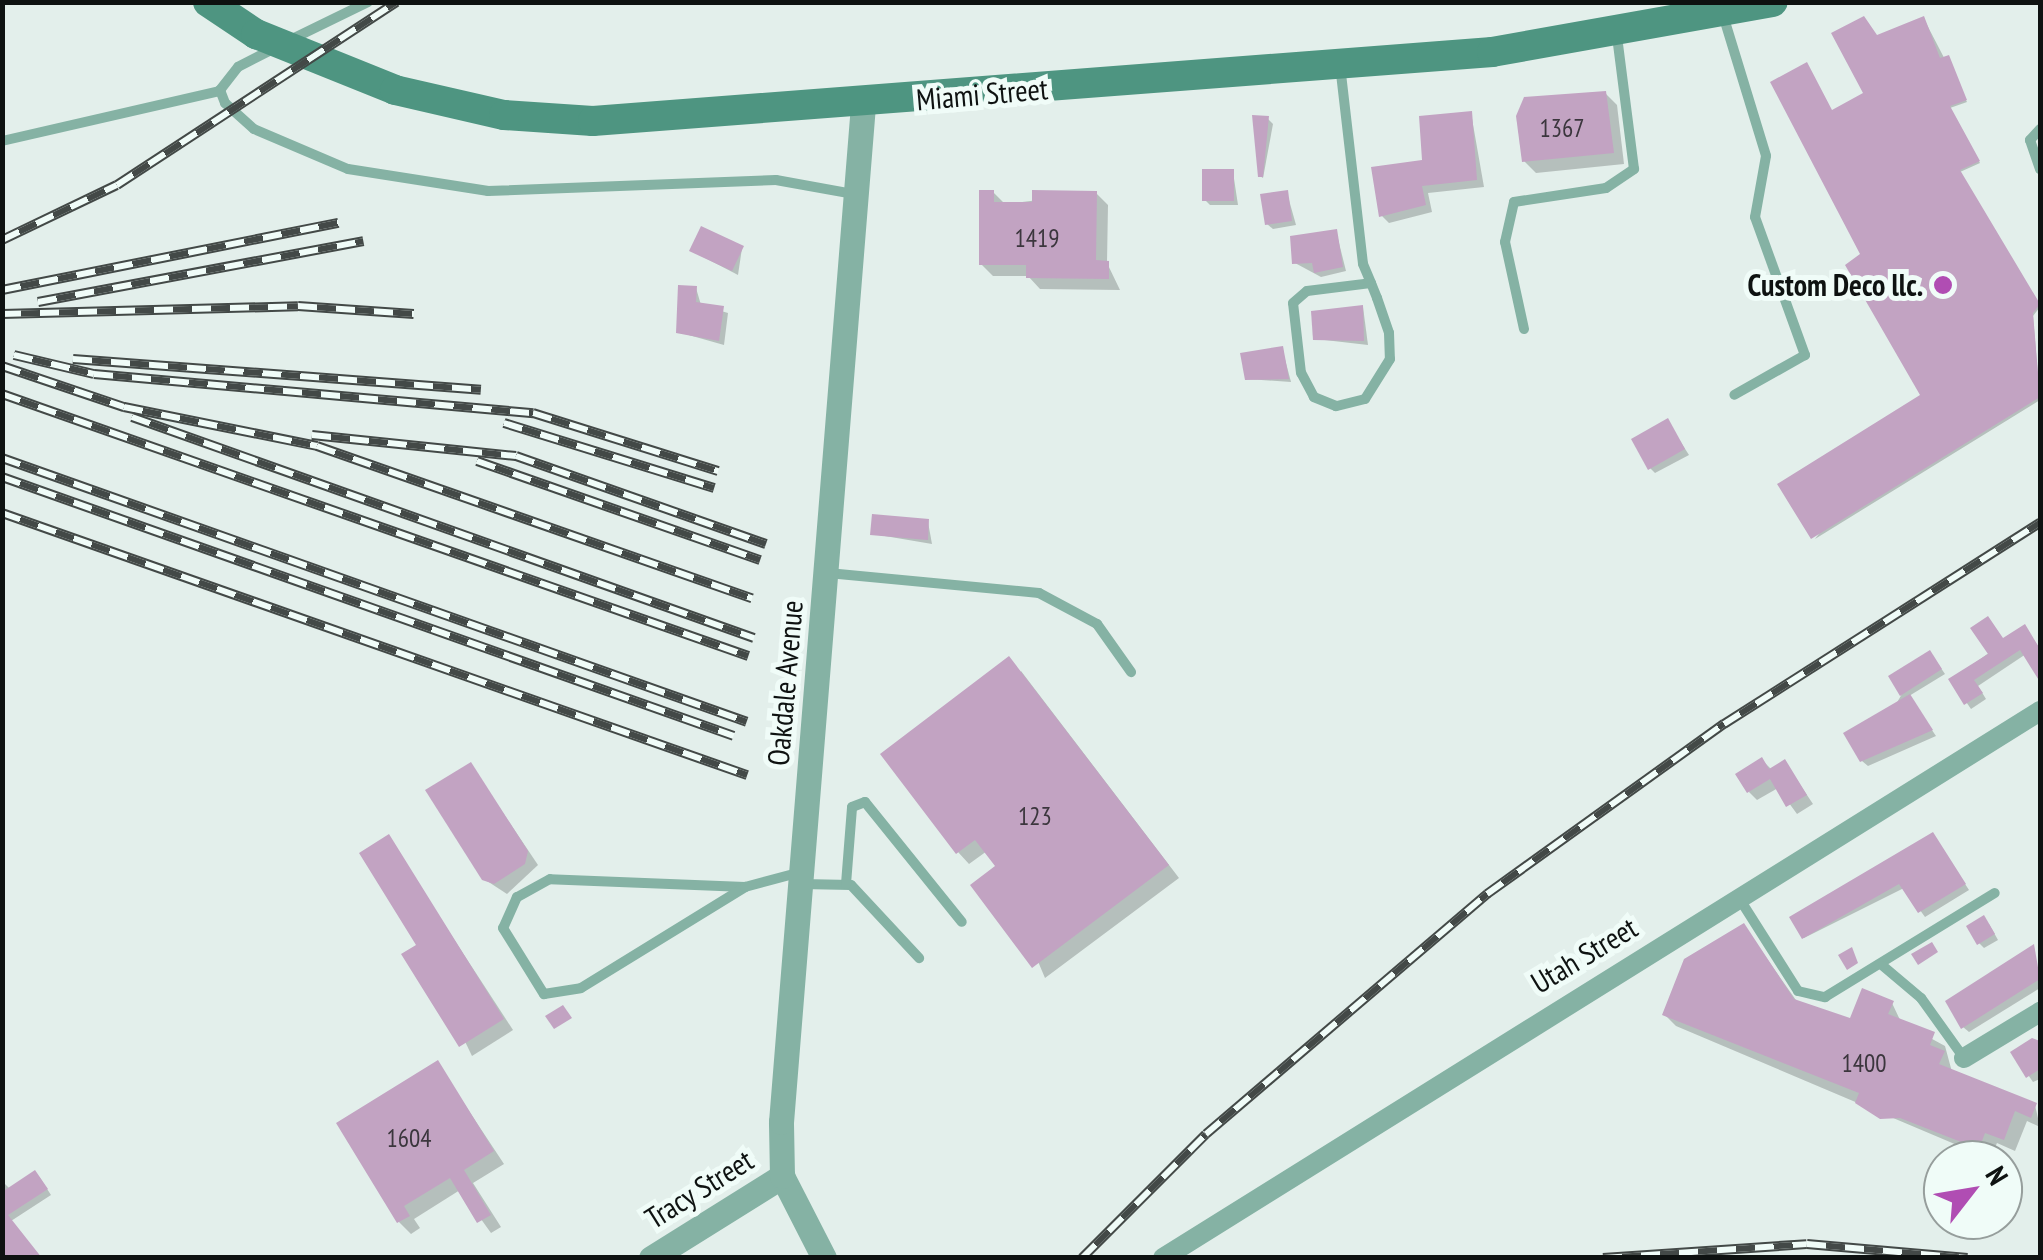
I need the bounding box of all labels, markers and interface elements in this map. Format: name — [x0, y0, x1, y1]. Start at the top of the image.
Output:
street label: Miami Street — [915, 70, 1049, 118]
house number: 1367 — [1540, 113, 1584, 143]
house number: 1419 — [1015, 223, 1059, 253]
place label: Custom Deco llc. — [1748, 267, 1923, 303]
marker: Custom Deco llc. — [1932, 274, 1954, 296]
street label: Oakdale Avenue — [760, 598, 810, 768]
house number: 123 — [1018, 801, 1052, 831]
street label: Utah Street — [1524, 909, 1644, 1001]
house number: 1400 — [1842, 1048, 1886, 1078]
house number: 1604 — [387, 1123, 431, 1153]
north arrow — [1923, 1140, 2023, 1240]
street label: Tracy Street — [638, 1142, 760, 1236]
text: N — [1978, 1159, 2017, 1191]

